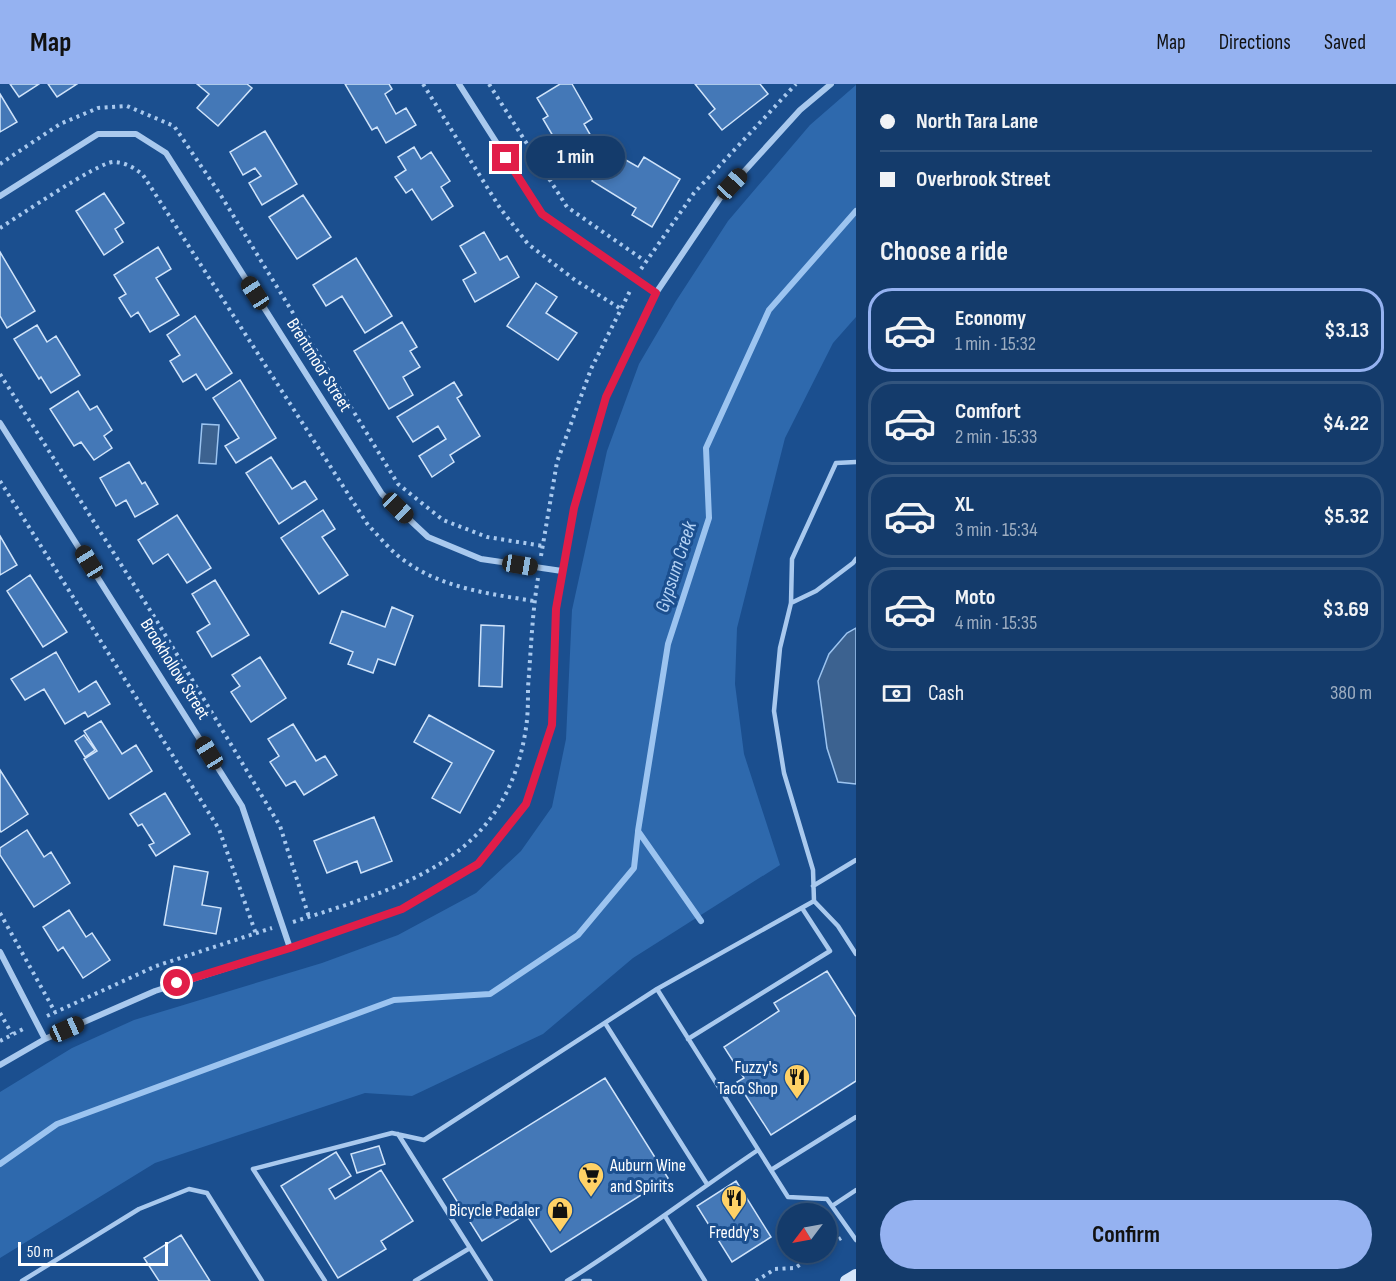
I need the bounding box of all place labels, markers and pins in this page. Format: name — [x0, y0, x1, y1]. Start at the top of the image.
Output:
place label: Fuzzy's Taco Shop — [717, 1057, 778, 1099]
restaurant icon: Fuzzy's Taco Shop — [782, 1062, 812, 1100]
place label: Auburn Wine and Spirits — [609, 1155, 686, 1197]
supermarket icon: Auburn Wine and Spirits — [576, 1160, 606, 1198]
restaurant icon: Freddy's — [719, 1183, 749, 1221]
shop icon: Bicycle Pedaler — [545, 1195, 575, 1233]
place label: Bicycle Pedaler — [449, 1200, 540, 1221]
place label: Freddy's — [709, 1222, 759, 1243]

